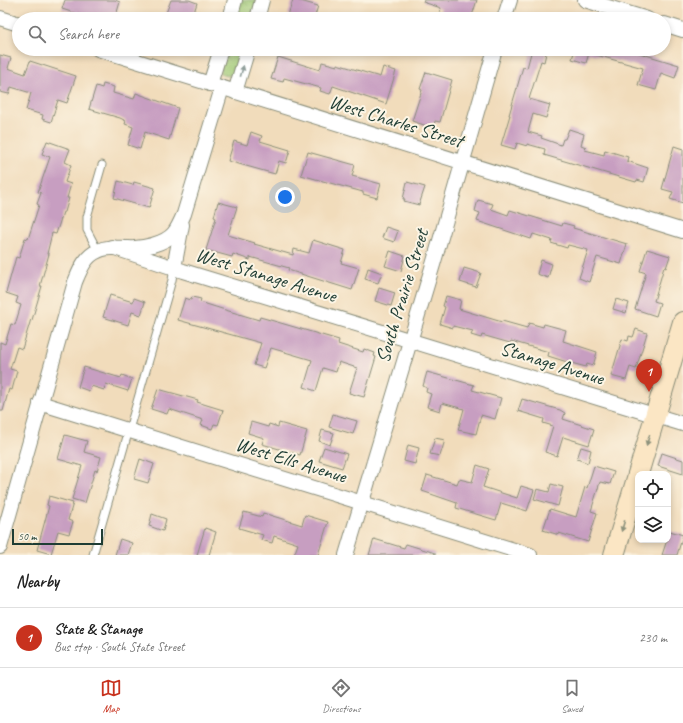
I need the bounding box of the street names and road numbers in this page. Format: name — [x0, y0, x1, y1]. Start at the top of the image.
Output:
street label: West Charles Street — [326, 89, 469, 154]
street label: South Prairie Street — [370, 224, 435, 366]
street label: West Stanage Avenue — [193, 242, 341, 309]
street label: Stanage Avenue — [497, 335, 608, 391]
street label: West Ells Avenue — [233, 431, 351, 489]

